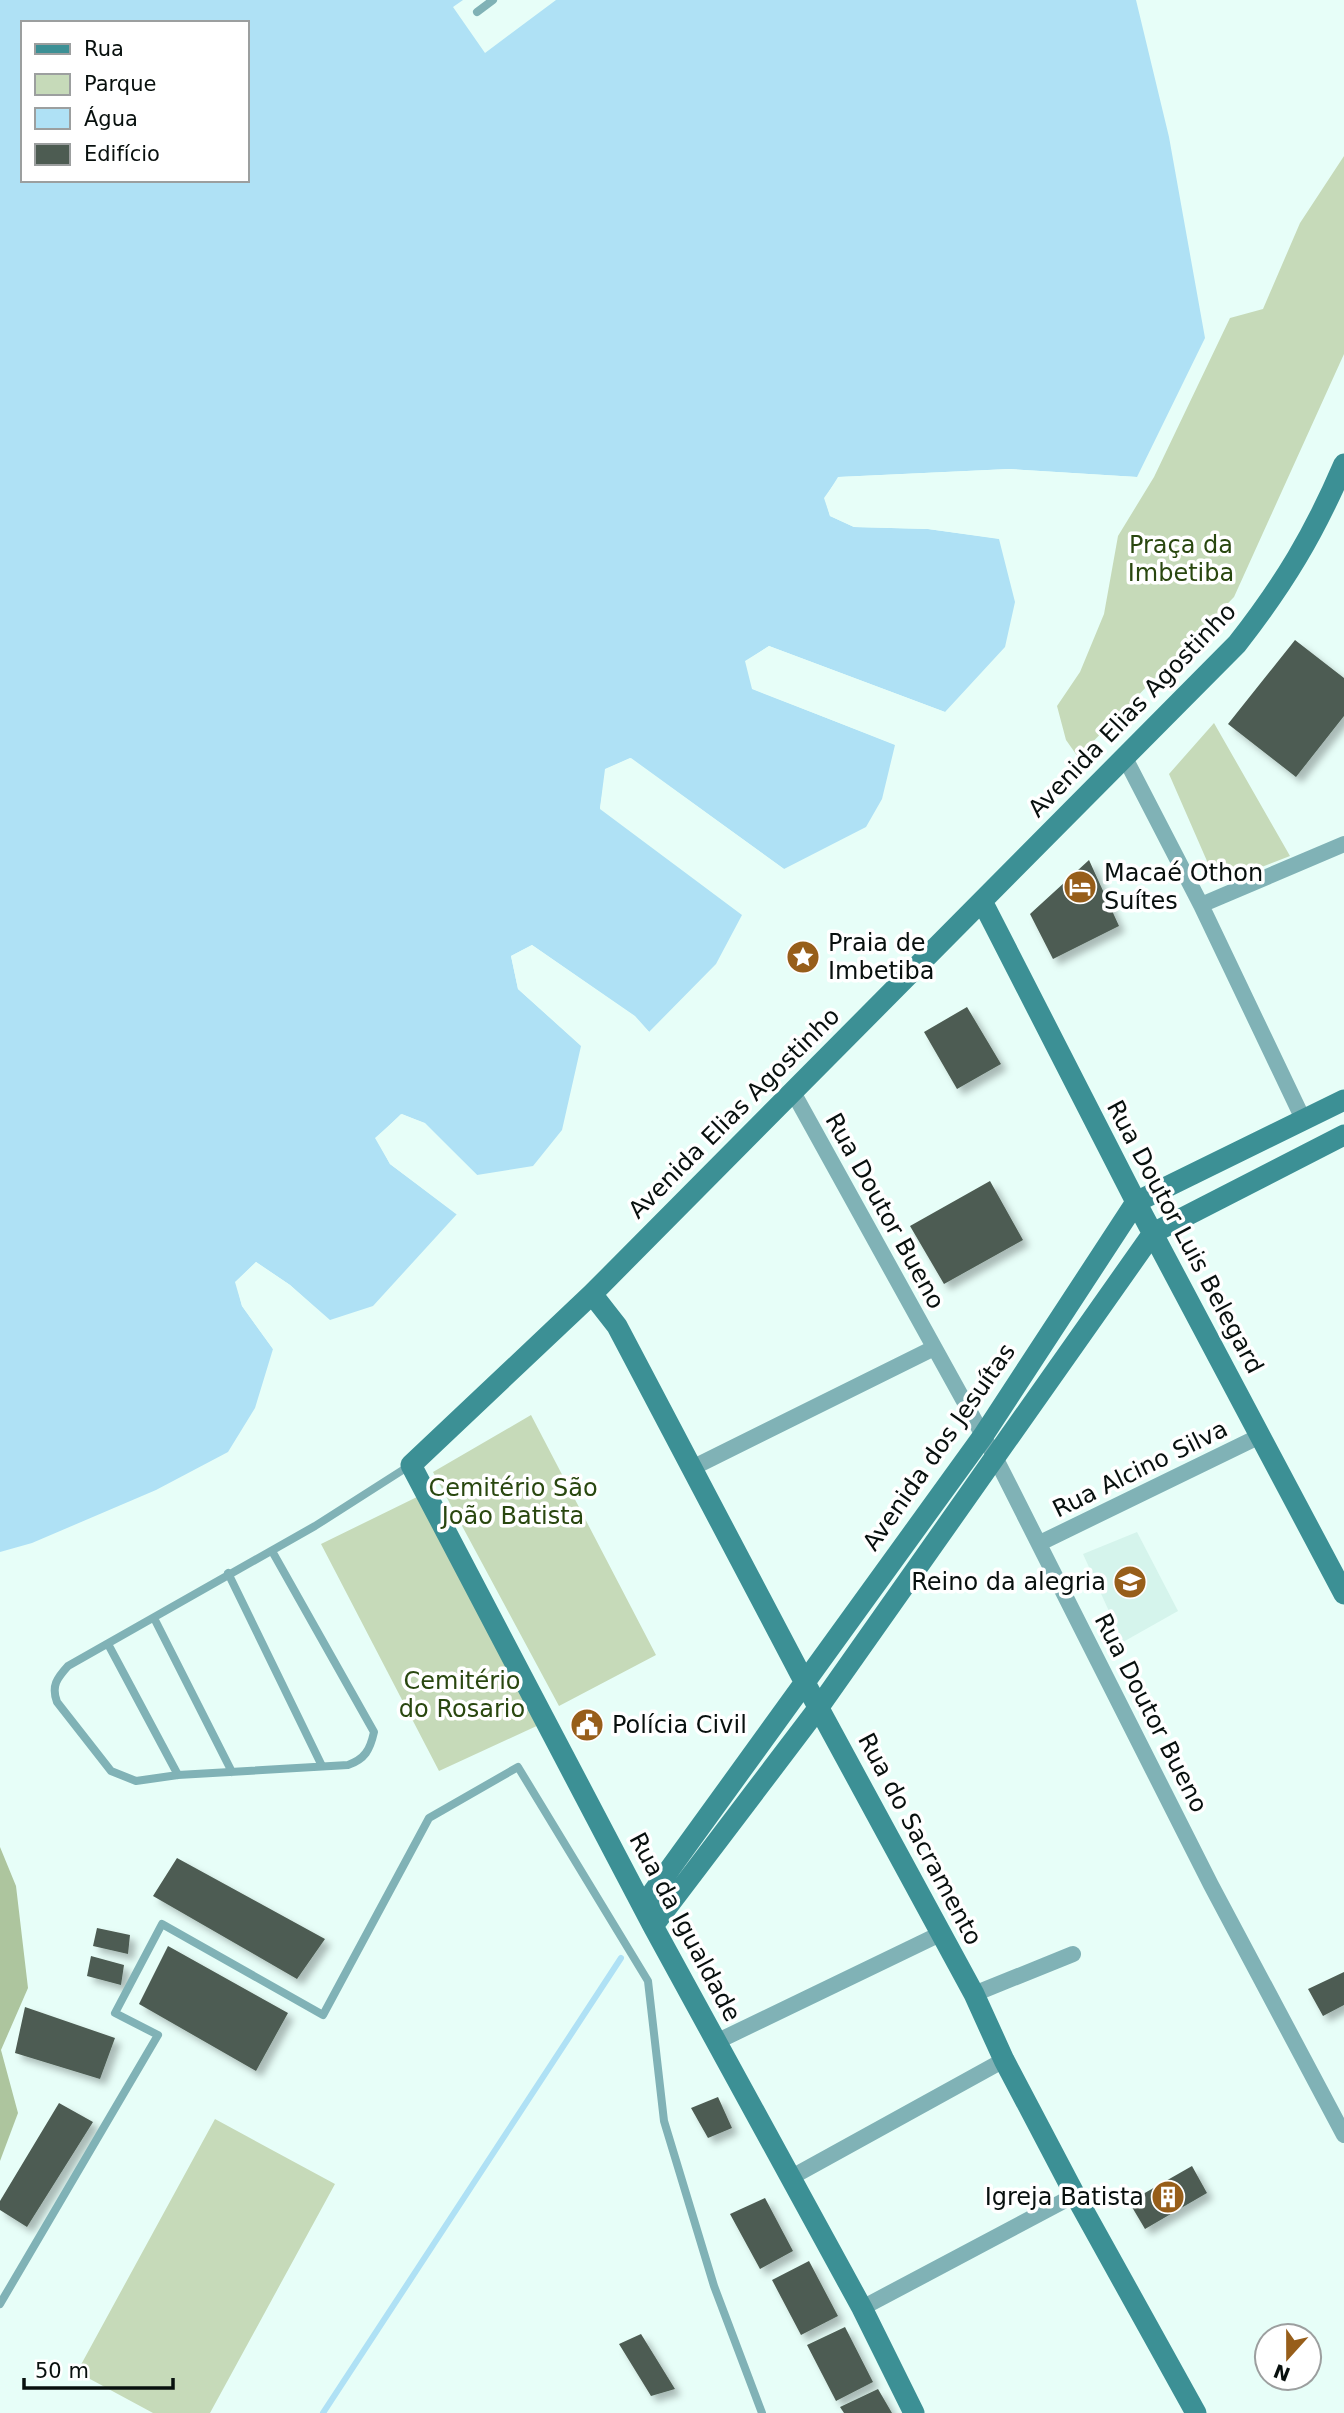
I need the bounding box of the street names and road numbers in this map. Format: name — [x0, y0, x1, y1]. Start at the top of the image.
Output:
street label: Avenida Elias Agostinho — [1022, 597, 1242, 823]
street label: Avenida Elias Agostinho — [623, 1002, 845, 1224]
street label: Rua Doutor Luis Belegard — [1101, 1096, 1269, 1378]
street label: Rua Doutor Bueno — [820, 1108, 950, 1314]
street label: Avenida dos Jesuítas — [857, 1338, 1021, 1556]
street label: Rua Alcino Silva — [1048, 1415, 1232, 1523]
street label: Rua Doutor Bueno — [1089, 1609, 1213, 1817]
street label: Rua do Sacramento — [852, 1728, 988, 1950]
street label: Rua da Igualdade — [623, 1828, 747, 2026]

